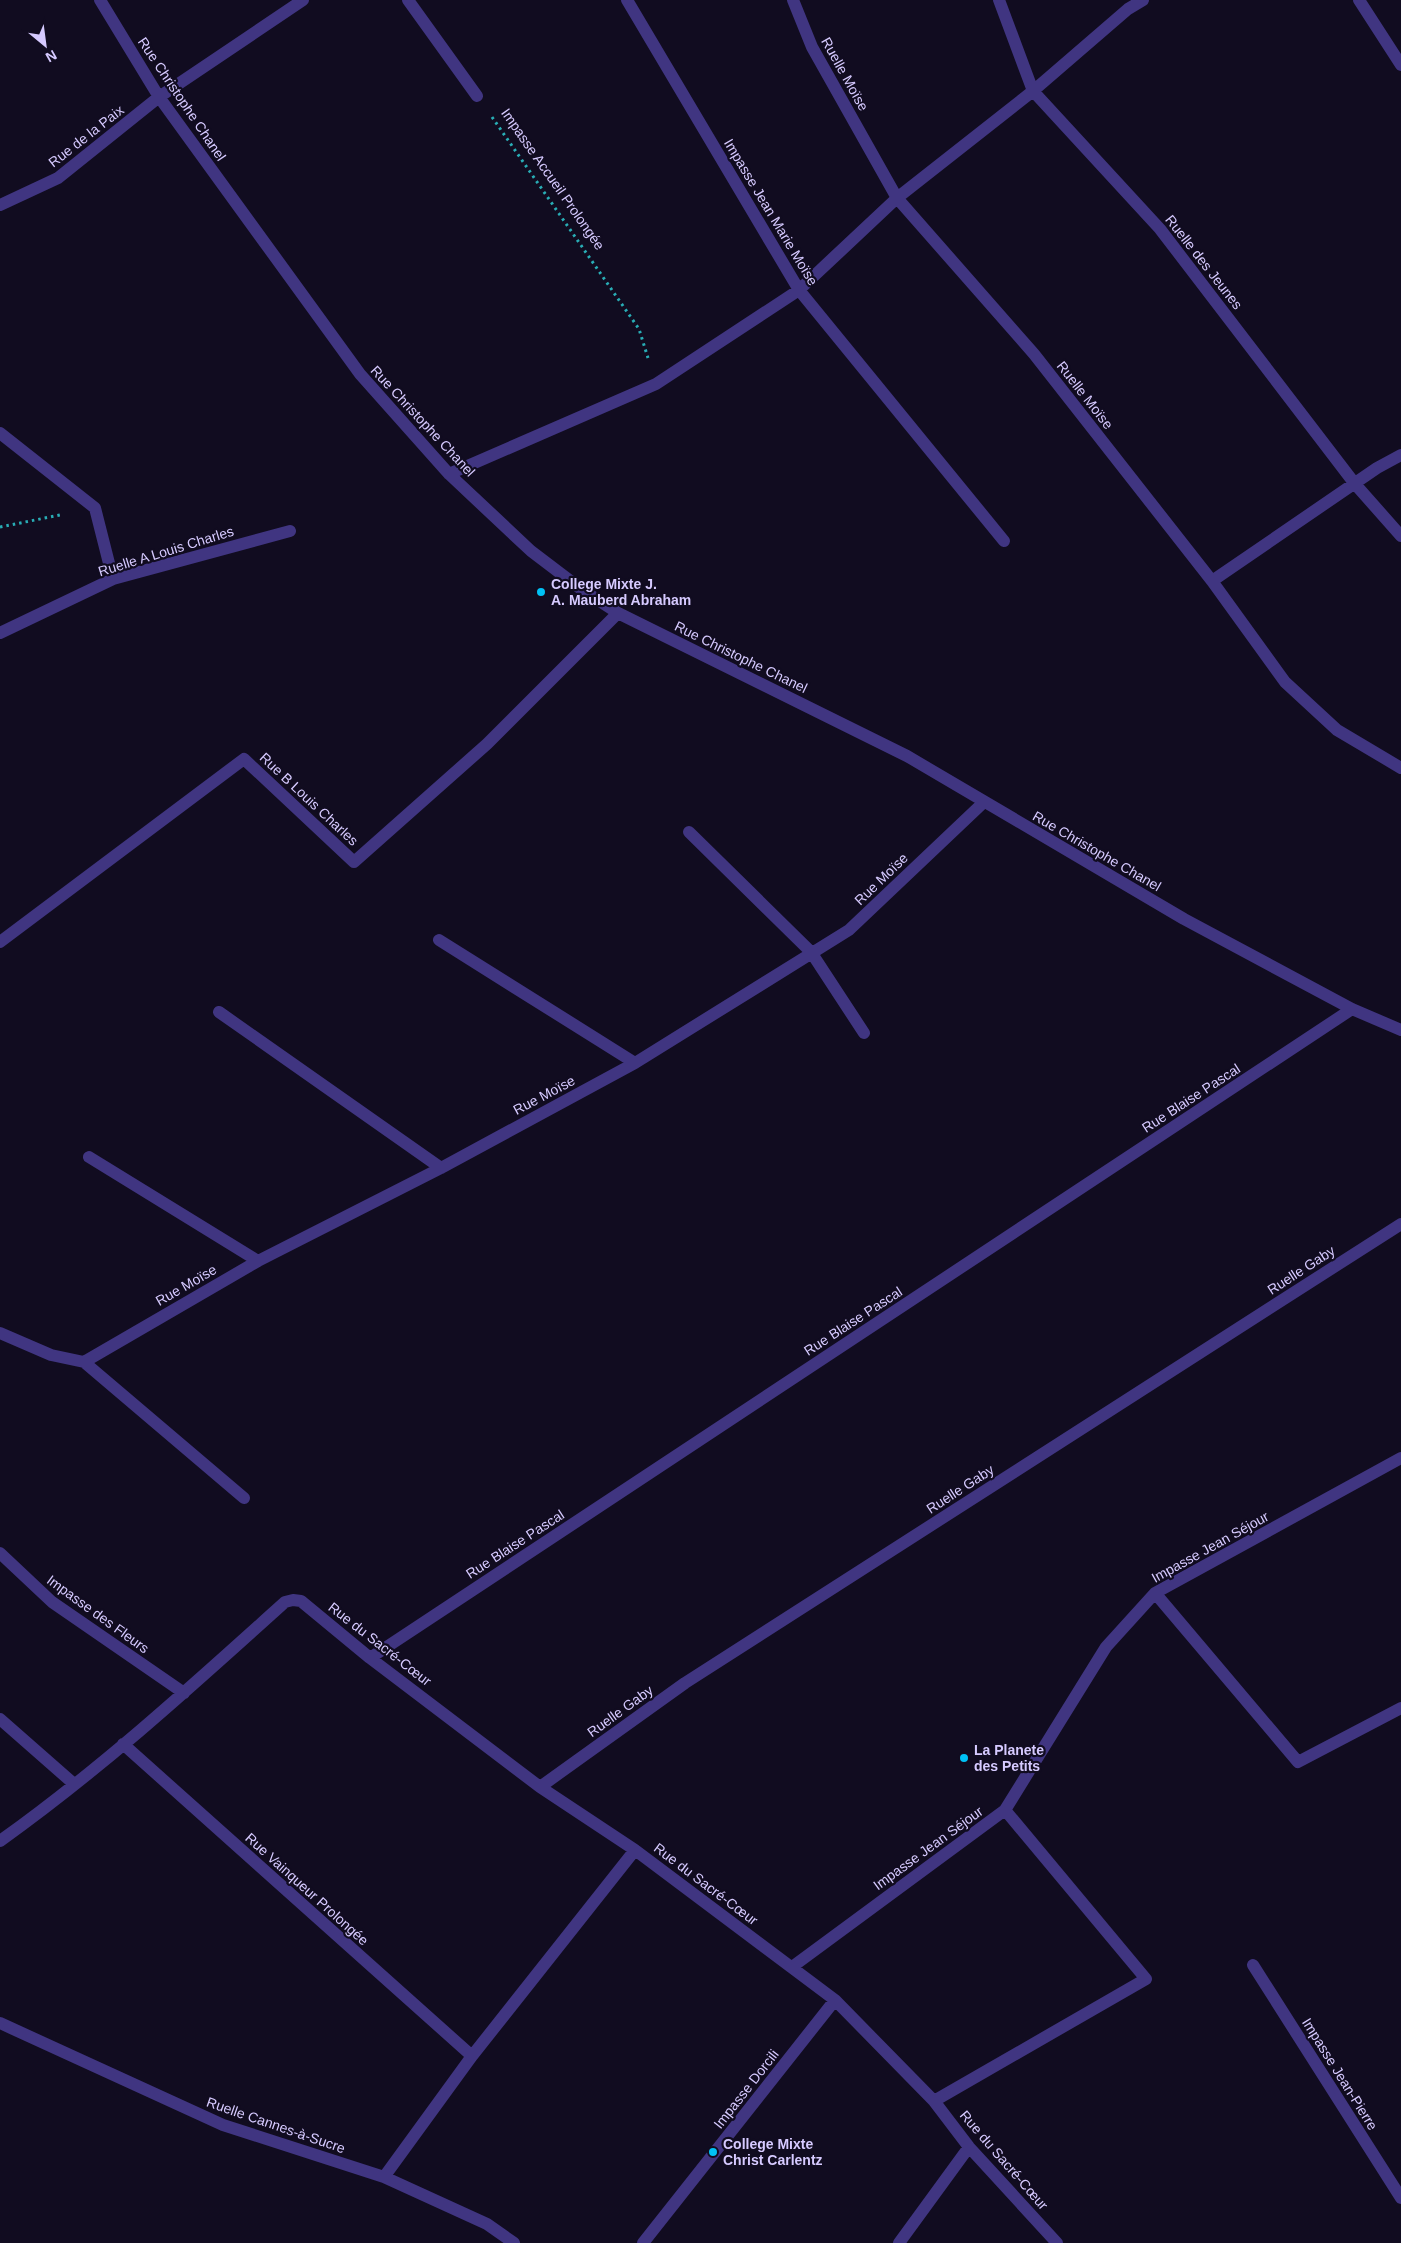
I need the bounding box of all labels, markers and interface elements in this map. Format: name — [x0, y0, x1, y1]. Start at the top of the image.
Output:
north arrow — [20, 20, 70, 70]
street label: Rue Christophe Chanel — [135, 34, 229, 164]
street label: Ruelle Moïse — [818, 34, 872, 114]
text: N — [43, 47, 60, 66]
street label: Rue de la Paix — [45, 102, 127, 170]
street label: Impasse Accueil Prolongée — [498, 105, 608, 253]
street label: Impasse Jean Marie Moïse — [721, 136, 821, 288]
street label: Ruelle des Jeunes — [1162, 212, 1246, 312]
street label: Ruelle Moïse — [1054, 358, 1117, 432]
street label: Rue Christophe Chanel — [368, 362, 478, 480]
street label: Ruelle A Louis Charles — [96, 523, 236, 579]
place label: College Mixte J. A. Mauberd Abraham — [551, 576, 691, 608]
marker: College Mixte J. A. Mauberd Abraham — [535, 586, 547, 598]
street label: Rue Christophe Chanel — [672, 618, 810, 696]
street label: Rue B Louis Charles — [257, 749, 361, 849]
street label: Rue Christophe Chanel — [1030, 808, 1164, 894]
street label: Rue Moïse — [851, 850, 911, 908]
street label: Rue Blaise Pascal — [1139, 1060, 1243, 1136]
street label: Rue Moïse — [510, 1072, 578, 1118]
street label: Ruelle Gaby — [1264, 1242, 1338, 1298]
street label: Rue Moïse — [153, 1261, 219, 1309]
street label: Rue Blaise Pascal — [801, 1283, 905, 1359]
street label: Ruelle Gaby — [923, 1461, 997, 1517]
street label: Rue Blaise Pascal — [463, 1506, 567, 1582]
street label: Impasse Jean Séjour — [1149, 1508, 1272, 1586]
street label: Impasse des Fleurs — [44, 1572, 152, 1656]
street label: Rue du Sacré-Cœur — [325, 1599, 435, 1689]
street label: Ruelle Gaby — [584, 1682, 656, 1740]
place label: La Planete des Petits — [974, 1742, 1044, 1774]
marker: La Planete des Petits — [958, 1752, 970, 1764]
street label: Impasse Jean Séjour — [870, 1803, 986, 1893]
street label: Rue Vainqueur Prolongée — [242, 1829, 372, 1949]
street label: Rue du Sacré-Cœur — [651, 1840, 761, 1929]
street label: Impasse Jean-Pierre — [1299, 2015, 1381, 2133]
street label: Impasse Dorcili — [710, 2046, 782, 2132]
street label: Ruelle Cannes-à-Sucre — [205, 2094, 348, 2156]
street label: Rue du Sacré-Cœur — [957, 2107, 1052, 2213]
place label: College Mixte Christ Carlentz — [723, 2136, 823, 2168]
marker: College Mixte Christ Carlentz — [707, 2146, 719, 2158]

